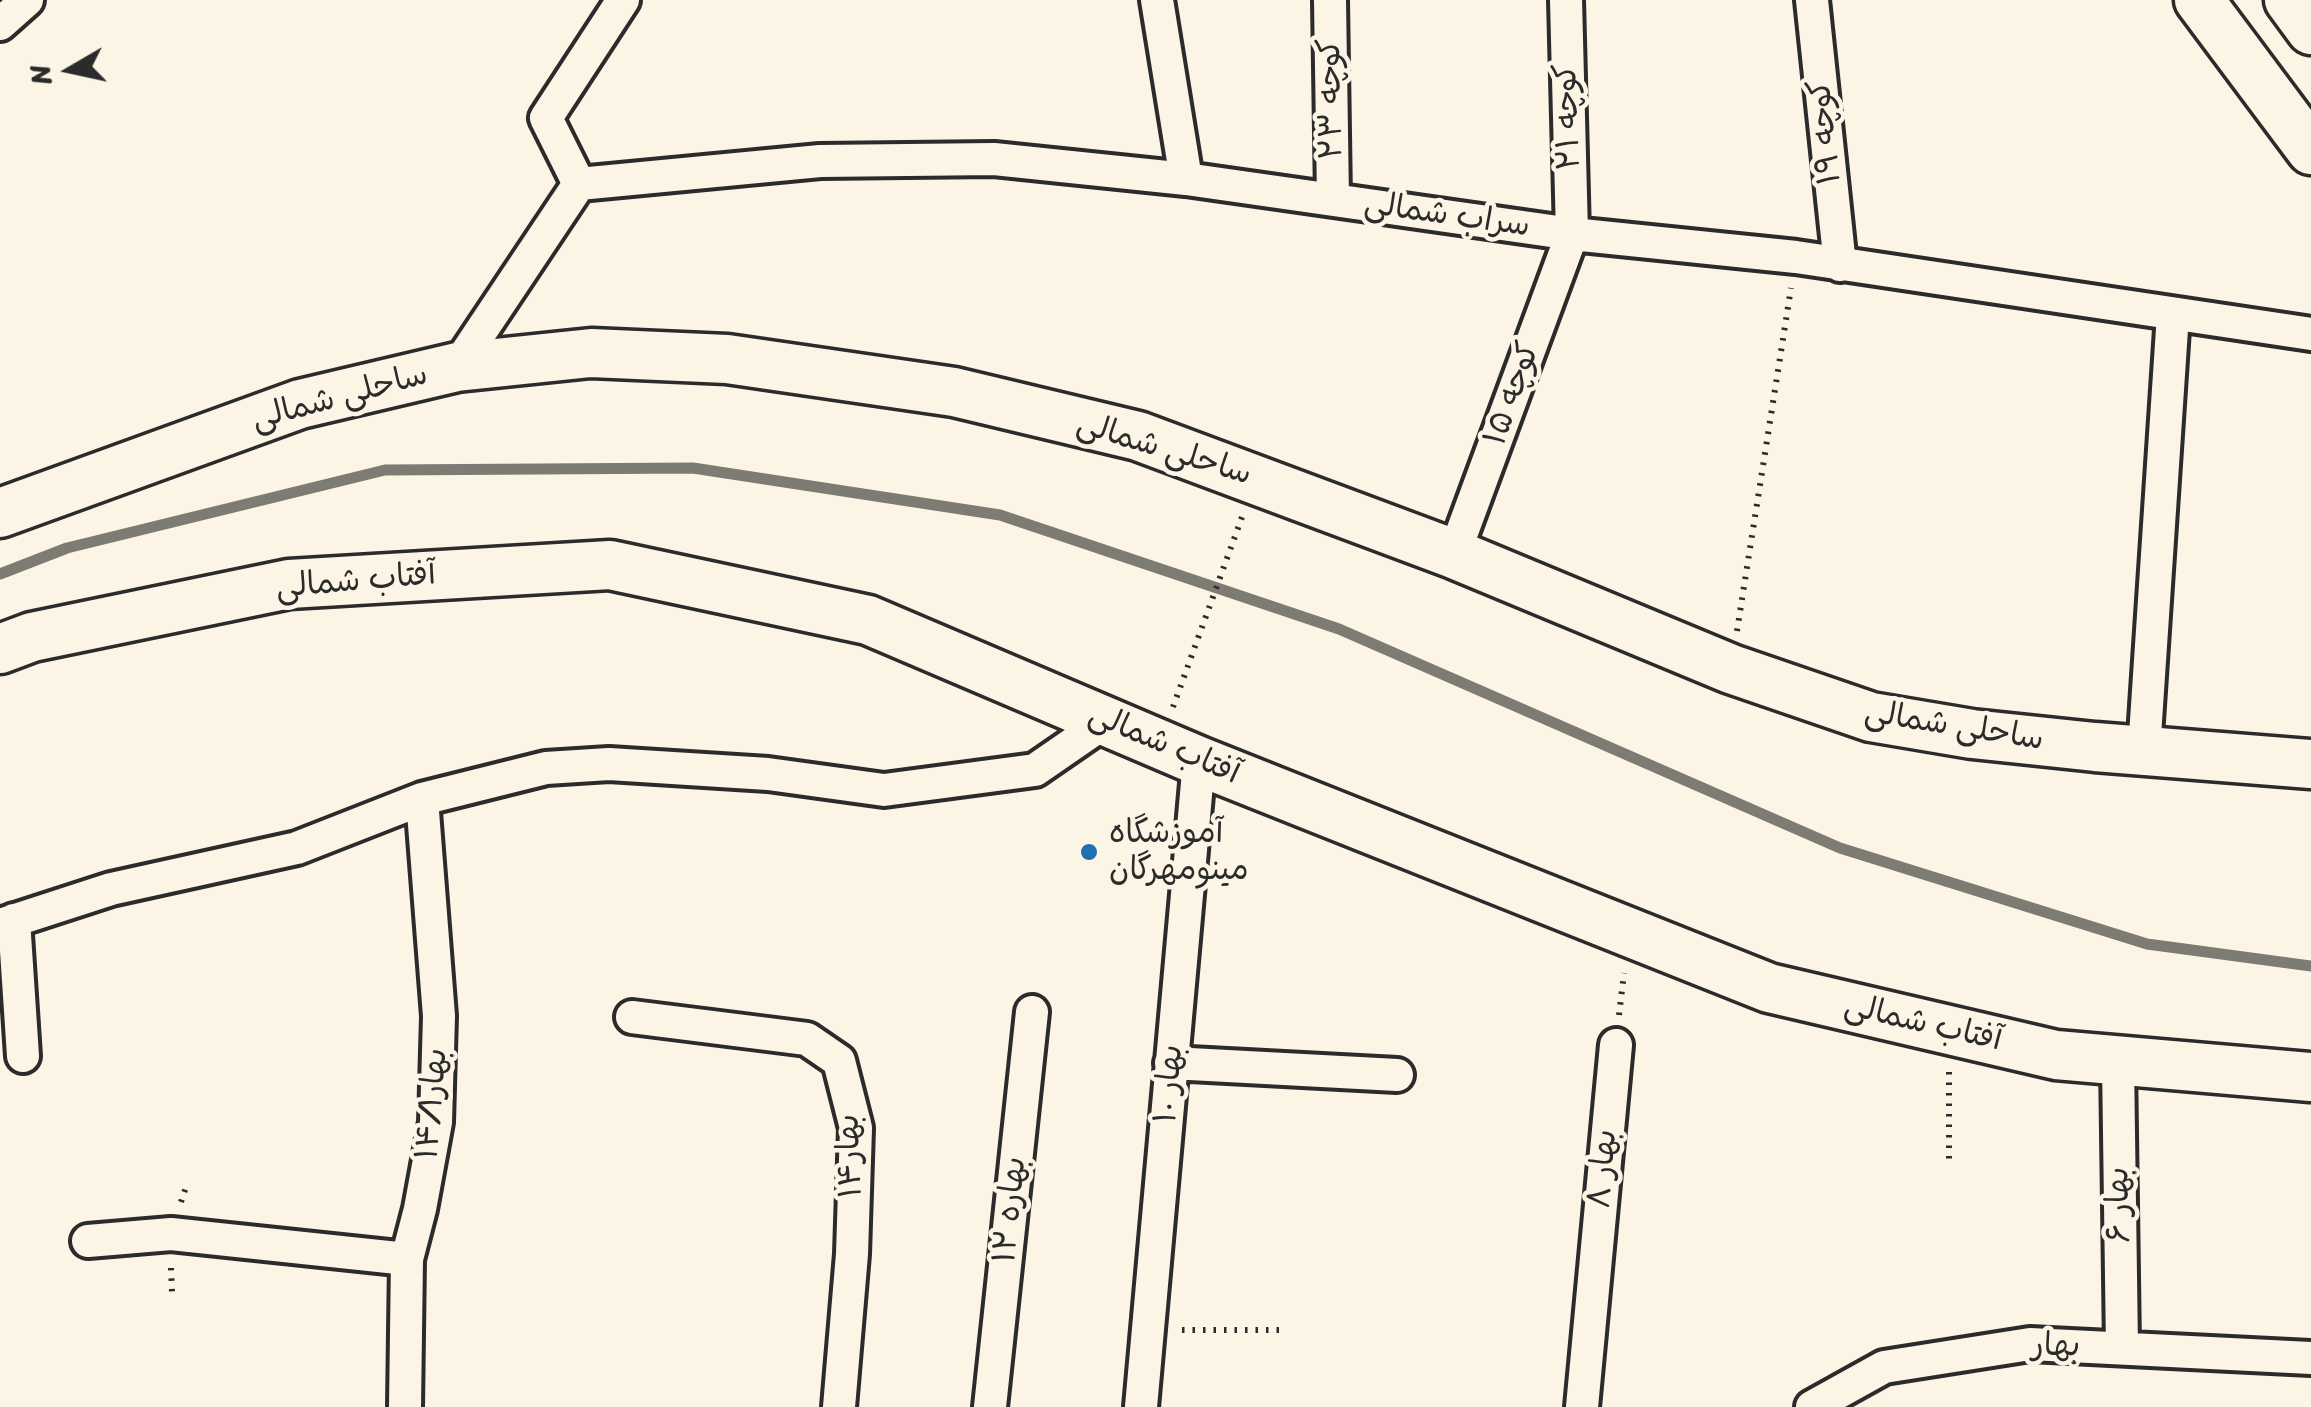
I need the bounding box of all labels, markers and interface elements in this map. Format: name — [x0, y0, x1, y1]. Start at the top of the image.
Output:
north arrow — [20, 20, 120, 120]
street label: کوچه ۲۳ — [1312, 38, 1352, 160]
text: N — [14, 61, 66, 88]
street label: کوچه ۲۱ — [1548, 63, 1590, 171]
street label: کوچه ۱۹ — [1801, 78, 1851, 186]
street label: سراب شمالی — [1362, 185, 1532, 247]
street label: کوچه ۱۵ — [1477, 337, 1549, 451]
street label: ساحلی شمالی — [248, 356, 432, 440]
street label: ساحلی شمالی — [1072, 405, 1256, 495]
street label: آفتاب شمالی — [274, 556, 438, 608]
street label: ساحلی شمالی — [1862, 694, 2046, 760]
street label: آفتاب شمالی — [1083, 696, 1245, 794]
place label: آموزشگاه مینومهرگان — [1109, 815, 1249, 890]
marker: آموزشگاه مینومهرگان — [1078, 841, 1100, 863]
street label: آفتاب شمالی — [1841, 987, 2005, 1061]
street label: بهار ۱۰ — [1147, 1043, 1193, 1125]
street label: بهار۱۴/۱ — [409, 1047, 457, 1161]
street label: بهار۱۴ — [830, 1113, 872, 1199]
street label: بهار ۸ — [1581, 1128, 1627, 1210]
street label: بهاره ۱۲ — [986, 1155, 1036, 1265]
street label: بهار ۶ — [2100, 1167, 2140, 1243]
street label: بهار — [2031, 1327, 2081, 1367]

